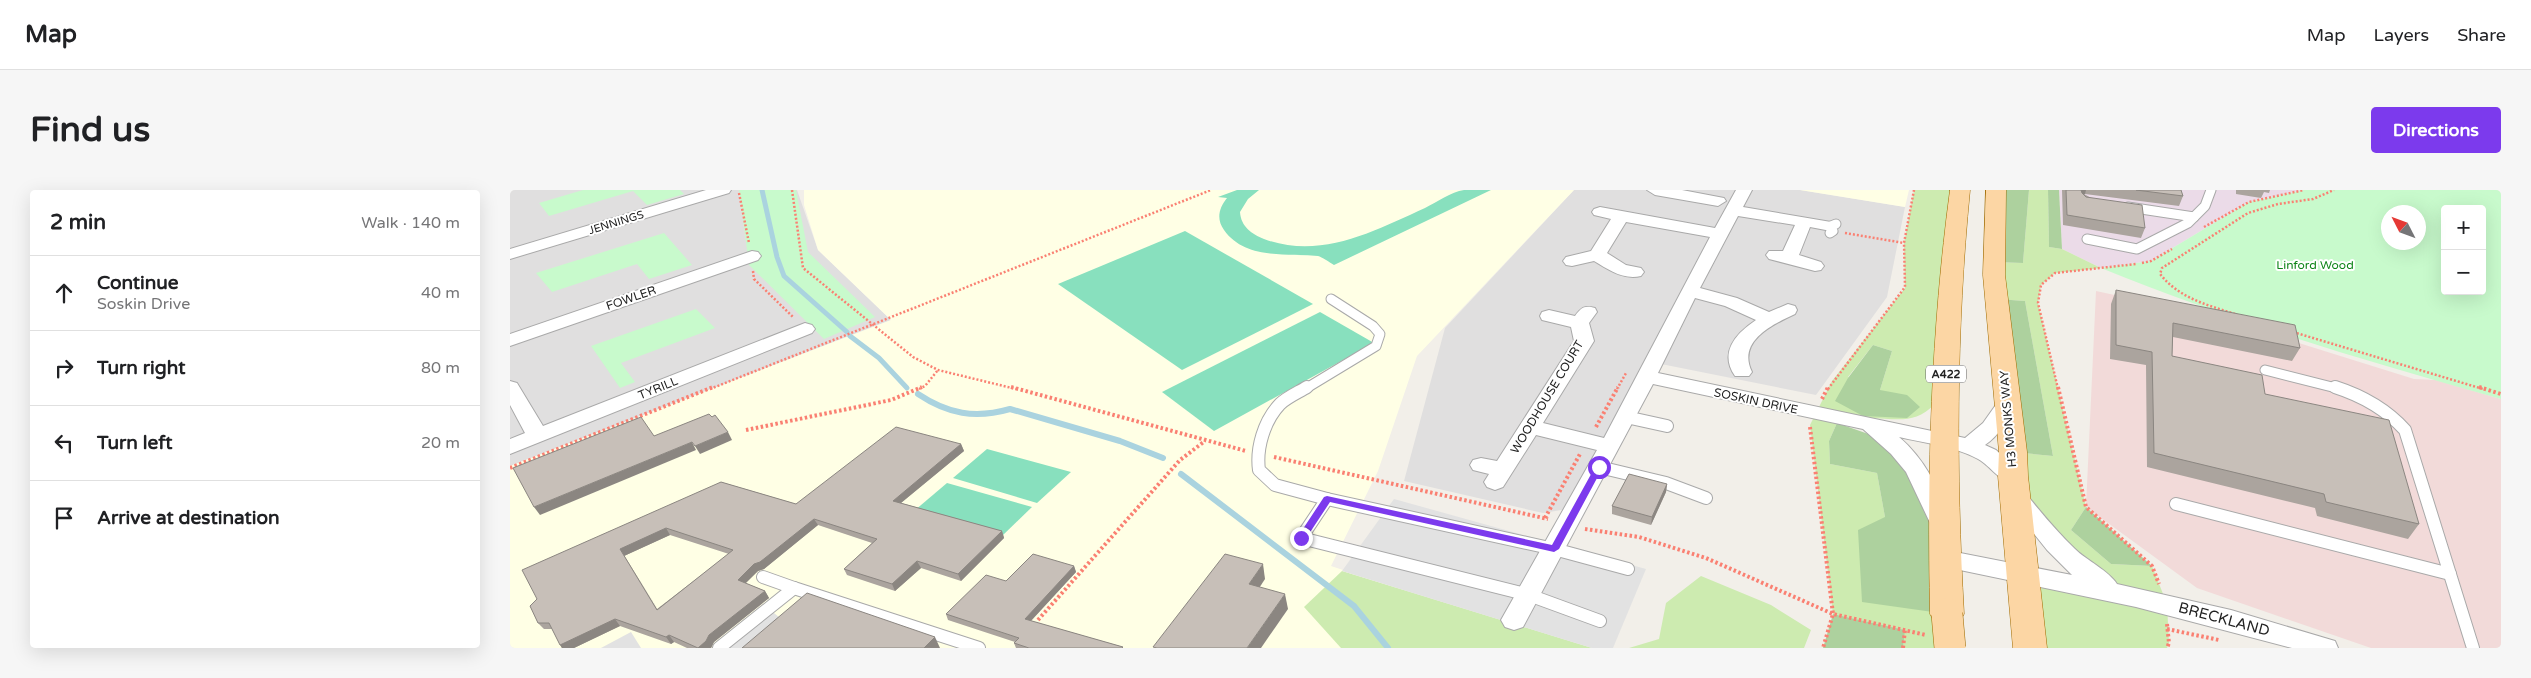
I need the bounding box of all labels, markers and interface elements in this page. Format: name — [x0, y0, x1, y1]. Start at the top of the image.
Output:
text: Map — [25, 20, 77, 49]
text: Map — [2307, 24, 2346, 46]
text: Layers — [2374, 24, 2429, 46]
text: Share — [2457, 24, 2506, 46]
button: Directions — [2371, 107, 2501, 153]
text: Find us — [30, 109, 150, 151]
north arrow — [2381, 205, 2426, 250]
map controls — [2441, 205, 2486, 295]
button: + — [2441, 205, 2486, 250]
street label: JENNINGS — [587, 208, 645, 237]
text: 2 min — [50, 210, 106, 235]
text: Walk · 140 m — [361, 213, 460, 233]
button: − — [2441, 250, 2486, 295]
park label: Linford Wood — [2276, 258, 2354, 272]
text: Continue — [97, 272, 179, 294]
icon: ahead — [50, 279, 78, 307]
text: 40 m — [421, 283, 460, 303]
street label: FOWLER — [604, 283, 658, 313]
text: Soskin Drive — [97, 294, 190, 314]
street label: WOODHOUSE COURT — [1508, 337, 1587, 456]
icon: right — [50, 354, 78, 382]
text: Turn right — [97, 357, 185, 379]
text: 80 m — [421, 358, 460, 378]
road number: A422 — [1926, 365, 1966, 382]
street label: H3 MONKS WAY — [1997, 370, 2019, 468]
street label: TYRILL — [636, 374, 680, 402]
street label: SOSKIN DRIVE — [1713, 385, 1800, 417]
icon: left — [50, 429, 78, 457]
text: Turn left — [97, 432, 173, 454]
text: 20 m — [421, 433, 460, 453]
route start — [1588, 456, 1611, 479]
icon: arrive — [50, 504, 78, 532]
text: Arrive at destination — [97, 507, 280, 529]
route end — [1290, 527, 1313, 550]
street label: BRECKLAND — [2176, 598, 2272, 640]

